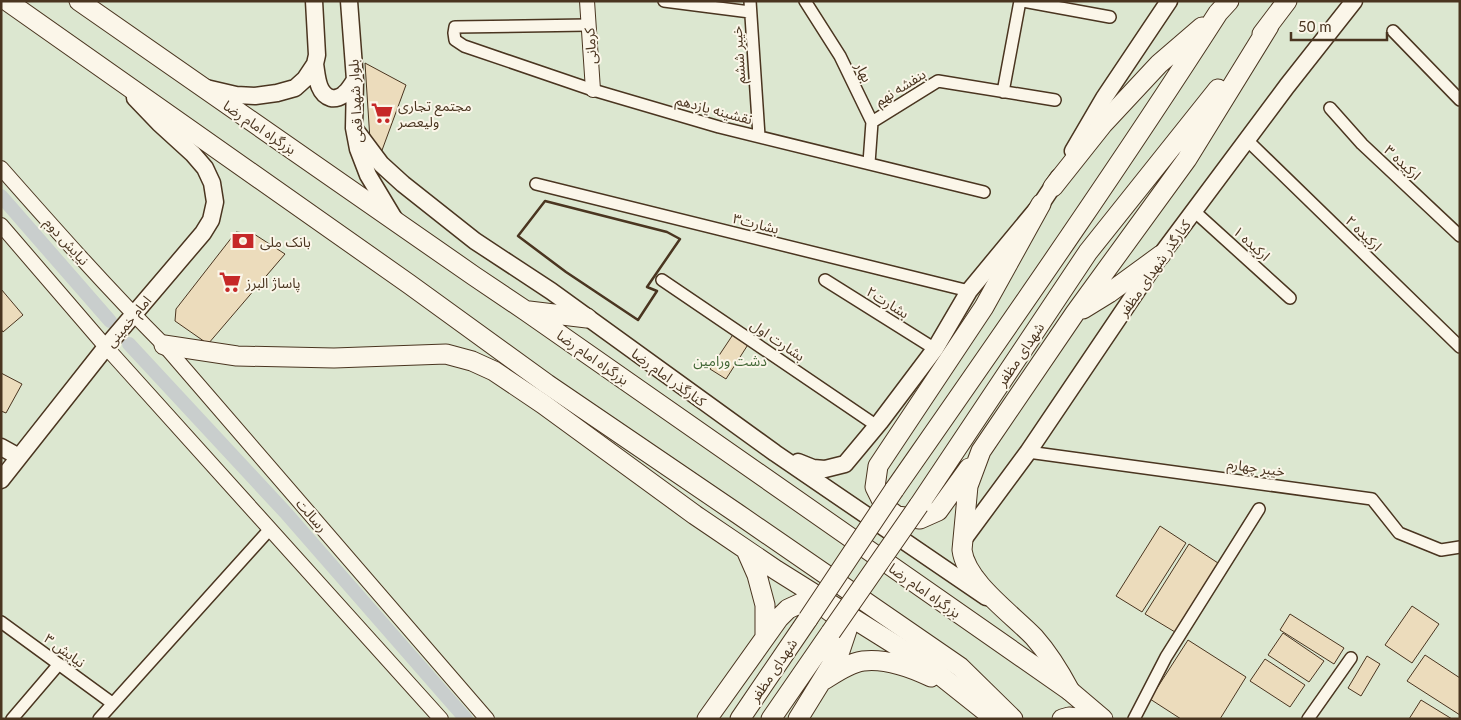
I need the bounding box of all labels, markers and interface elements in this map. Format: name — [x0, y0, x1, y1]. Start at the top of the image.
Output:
scale bar — [1291, 10, 1387, 42]
text: 50 m — [1298, 17, 1332, 35]
street label: خیبر ششم — [727, 25, 752, 85]
street label: کرمانی — [580, 27, 601, 65]
street label: بلوار شهدا قمی — [344, 58, 367, 143]
street label: بهار — [851, 58, 876, 85]
street label: بنفشه نهم — [872, 65, 930, 112]
street label: نقشینه یازدهم — [673, 91, 754, 130]
street label: بزرگراه امام رضا — [219, 96, 300, 160]
place label: مجتمع تجاری ولیعصر — [397, 97, 472, 131]
supermarket icon: مجتمع تجاری ولیعصر — [369, 100, 395, 126]
street label: ارکیده ۳ — [1381, 141, 1425, 184]
street label: بشارت۳ — [731, 209, 781, 238]
street label: ارکیده ۲ — [1342, 212, 1386, 255]
street label: نیایش دوم — [39, 214, 93, 271]
street label: کنارگذر شهدای مظفر — [1114, 216, 1195, 321]
street label: ارکیده ۱ — [1229, 222, 1274, 265]
bank icon: بانک ملی — [230, 228, 256, 254]
place label: بانک ملی — [260, 233, 311, 251]
supermarket icon: پاساژ البرز — [217, 269, 243, 295]
place label: پاساژ البرز — [245, 274, 301, 293]
street label: بشارت۲ — [863, 282, 913, 323]
street label: امام خمینی — [102, 292, 157, 352]
street label: بشارت اول — [747, 316, 809, 365]
street label: شهدای مظفر — [992, 319, 1048, 390]
street label: بزرگراه امام رضا — [552, 326, 632, 391]
street label: کنارگذر امام رضا — [627, 344, 710, 412]
park label: دشت ورامین — [693, 352, 767, 370]
street label: خیبر چهارم — [1226, 455, 1286, 482]
street label: رسالت — [292, 495, 331, 536]
street label: بزرگراه امام رضا — [884, 559, 964, 624]
street label: نیایش ۳ — [41, 629, 89, 672]
street label: شهدای مظفر — [745, 635, 801, 706]

